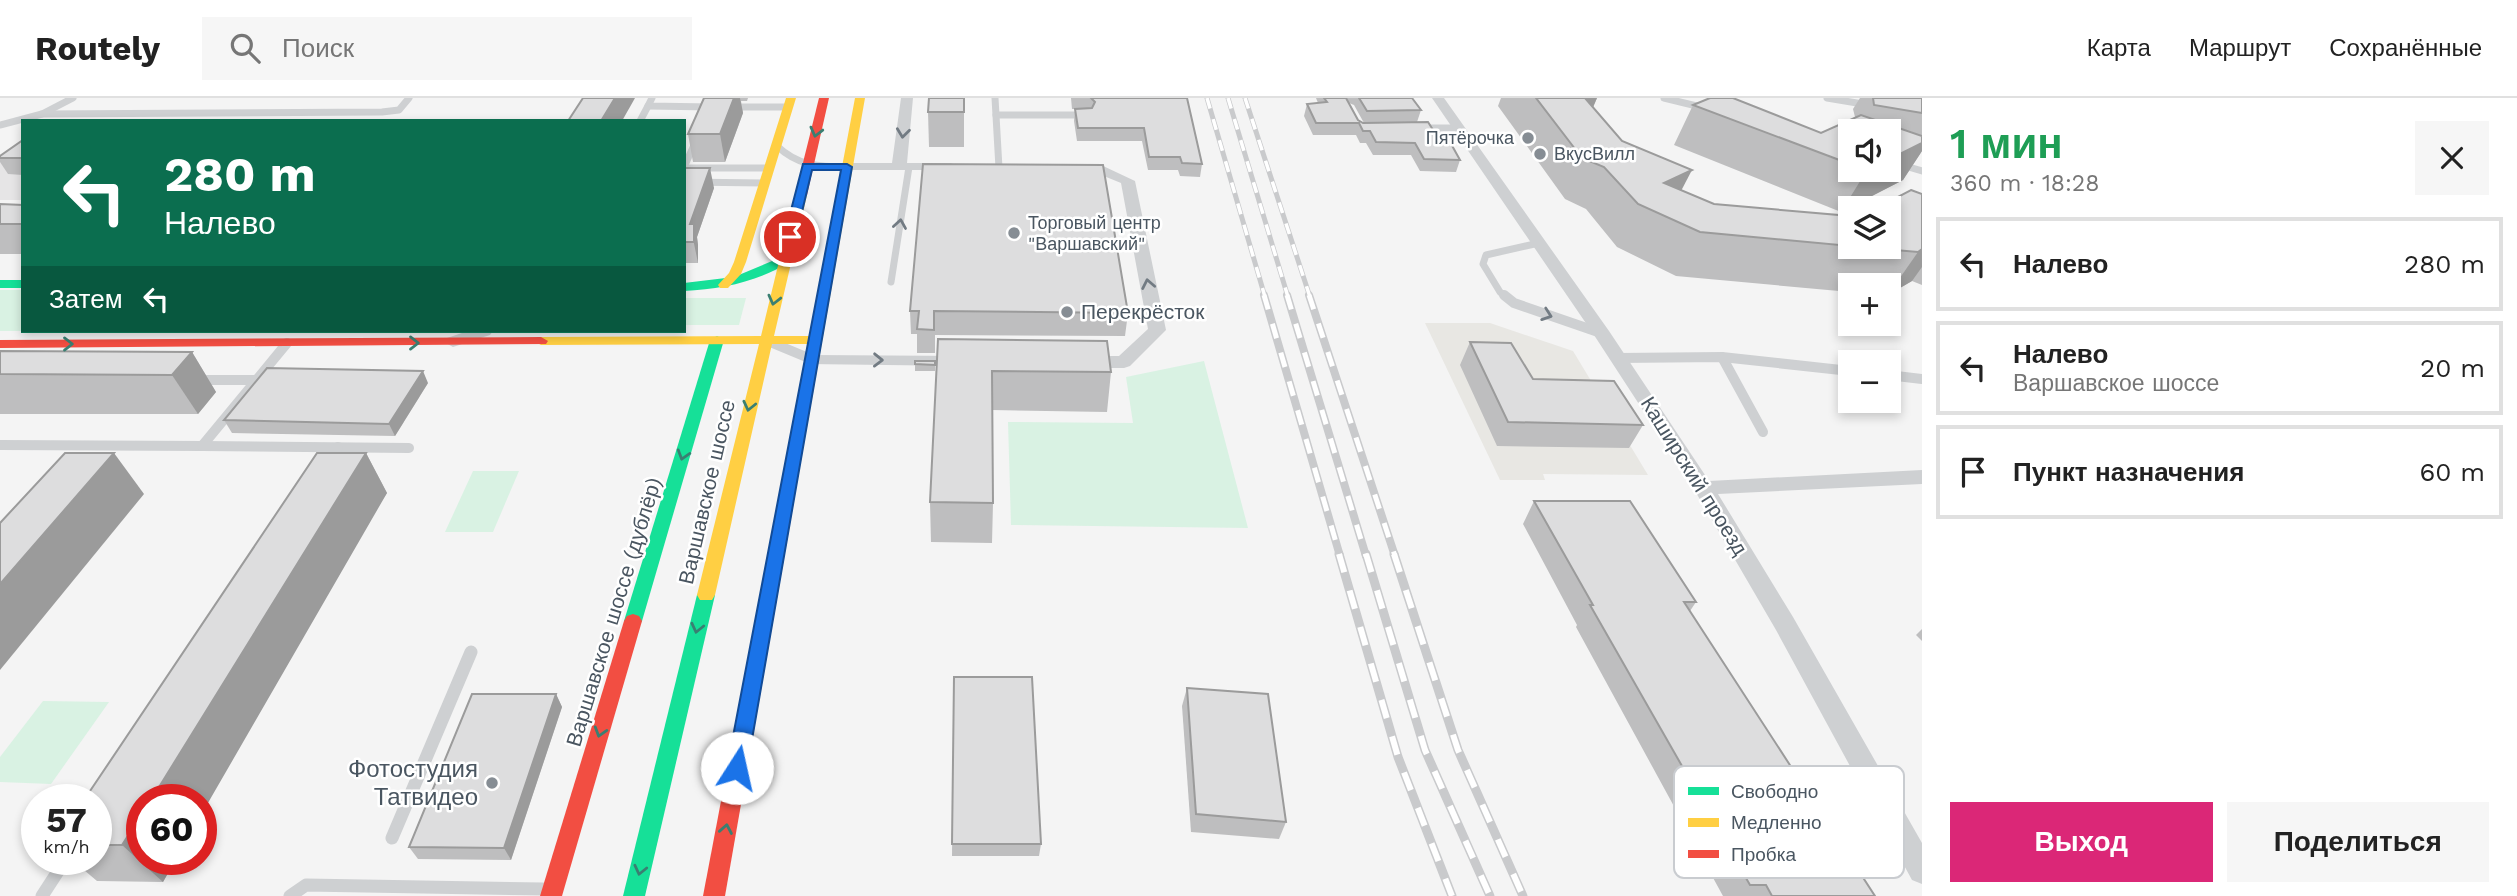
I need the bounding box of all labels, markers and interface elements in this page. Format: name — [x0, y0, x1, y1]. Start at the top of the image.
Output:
search box — [202, 17, 692, 80]
text: Routely — [35, 29, 160, 68]
icon: search — [226, 29, 264, 67]
text: Поиск — [282, 33, 354, 63]
text: Карта — [2087, 34, 2151, 62]
text: Маршрут — [2189, 34, 2291, 62]
text: Сохранённые — [2329, 34, 2482, 62]
map controls — [1838, 119, 1901, 413]
button: sound — [1838, 119, 1901, 182]
text: 1 мин — [1950, 119, 2063, 168]
button: close — [2415, 121, 2489, 195]
one-way arrow — [809, 126, 824, 138]
one-way arrow — [896, 127, 911, 138]
place label: Пятёрочка — [1426, 127, 1515, 148]
marker: Пятёрочка — [1520, 130, 1536, 146]
place label: ВкусВилл — [1554, 143, 1635, 164]
text: 280 m — [164, 145, 316, 203]
marker: ВкусВилл — [1532, 146, 1548, 162]
icon: left — [49, 147, 140, 238]
text: 360 m · 18:28 — [1950, 170, 2099, 197]
button: layers — [1838, 196, 1901, 259]
text: Налево — [164, 204, 276, 242]
pin — [760, 207, 820, 267]
place label: Торговый центр "Варшавский" — [1028, 212, 1161, 254]
icon: arrive — [771, 218, 809, 256]
one-way arrow — [892, 219, 907, 230]
marker: Торговый центр "Варшавский" — [1006, 225, 1022, 241]
icon: left — [1954, 245, 1992, 283]
text: Налево — [2013, 249, 2108, 279]
text: 280 m — [2404, 249, 2485, 279]
button: + — [1838, 273, 1901, 336]
one-way arrow — [1142, 278, 1157, 290]
icon: left — [137, 280, 175, 318]
text: Затем — [49, 284, 123, 314]
one-way arrow — [768, 294, 783, 306]
place label: Перекрёсток — [1081, 299, 1205, 324]
marker: Перекрёсток — [1059, 304, 1075, 320]
one-way arrow — [1541, 307, 1553, 321]
one-way arrow — [409, 335, 420, 351]
one-way arrow — [63, 336, 74, 352]
text: Налево — [2013, 339, 2108, 369]
icon: left — [1954, 349, 1992, 387]
button: − — [1838, 350, 1901, 413]
one-way arrow — [873, 353, 884, 368]
text: 20 m — [2420, 353, 2485, 383]
text: Варшавское шоссе — [2013, 370, 2219, 397]
street label: Каширский проезд — [1636, 392, 1753, 559]
street label: Варшавское шоссе — [673, 397, 740, 587]
one-way arrow — [743, 400, 757, 412]
one-way arrow — [676, 449, 691, 461]
icon: arrive — [1954, 453, 1992, 491]
text: Пункт назначения — [2013, 457, 2244, 487]
text: 60 m — [2419, 457, 2485, 487]
street label: Варшавское шоссе (дублёр) — [561, 474, 666, 749]
one-way arrow — [691, 621, 705, 633]
one-way arrow — [593, 726, 608, 738]
position arrow — [700, 731, 774, 805]
place label: Фотостудия Татвидео — [348, 755, 478, 811]
legend — [1674, 766, 1904, 878]
marker: Фотостудия Татвидео — [484, 775, 500, 791]
text: Свободно — [1731, 780, 1818, 803]
speed limit sign: 60 — [126, 784, 217, 875]
text: 57 — [46, 799, 87, 841]
button: Выход — [1950, 802, 2213, 882]
button: Поделиться — [2227, 802, 2489, 882]
text: Медленно — [1731, 811, 1821, 834]
one-way arrow — [718, 823, 733, 835]
text: km/h — [43, 836, 90, 857]
text: Пробка — [1731, 843, 1796, 866]
one-way arrow — [634, 864, 648, 876]

